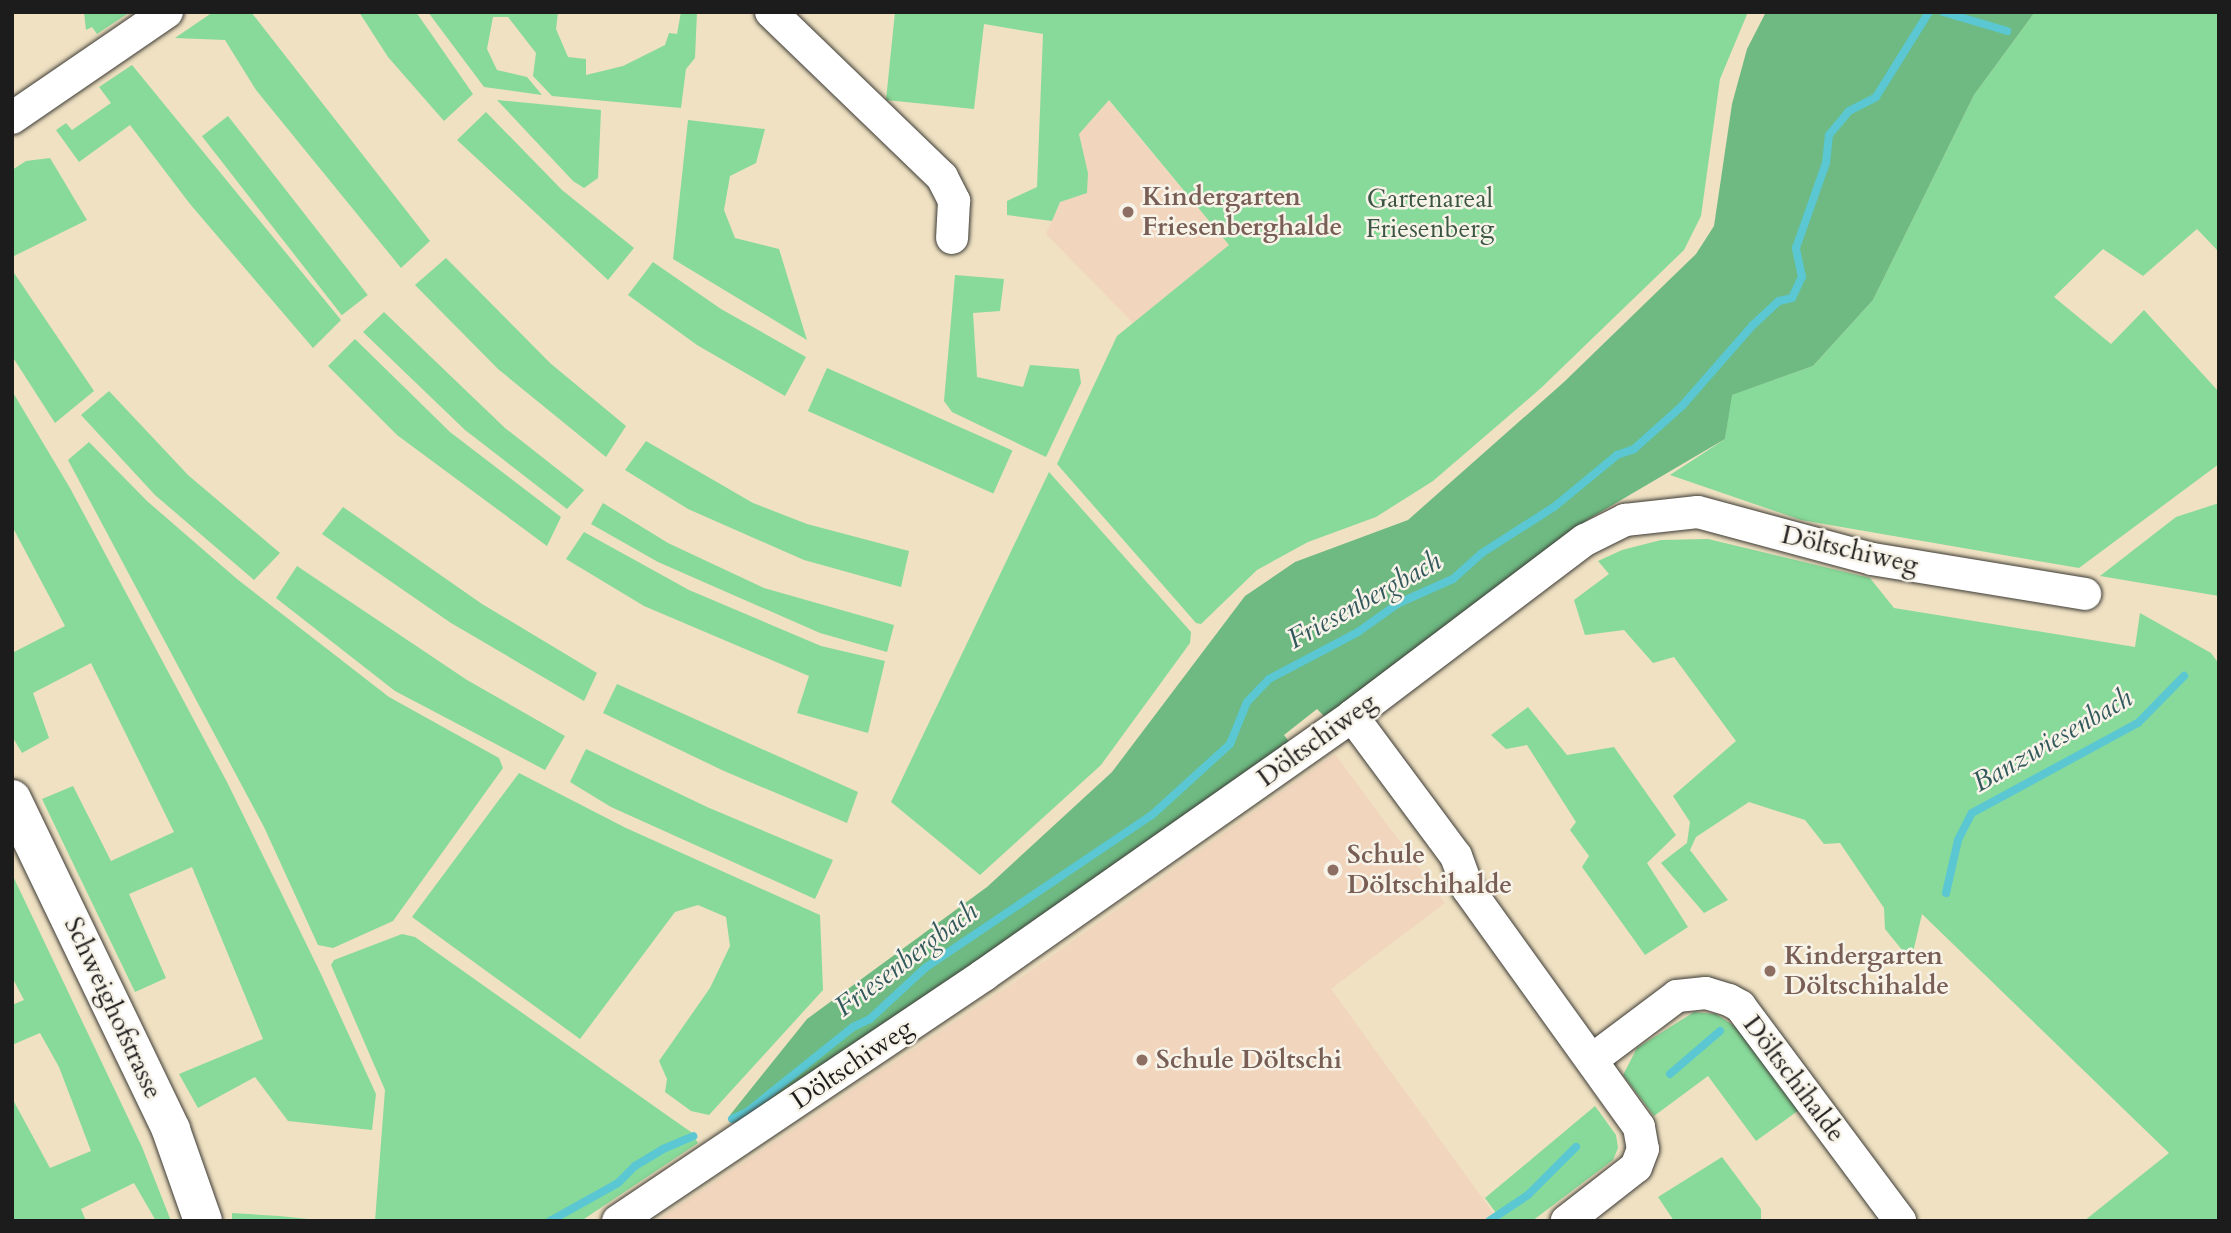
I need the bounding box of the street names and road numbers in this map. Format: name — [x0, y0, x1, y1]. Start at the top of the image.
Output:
street label: Döltschiweg — [1779, 519, 1921, 581]
street label: Döltschiweg — [1251, 686, 1383, 794]
street label: Schweighofstrasse — [57, 912, 169, 1104]
street label: Döltschihalde — [1736, 1010, 1852, 1148]
street label: Döltschiweg — [786, 1012, 918, 1116]

